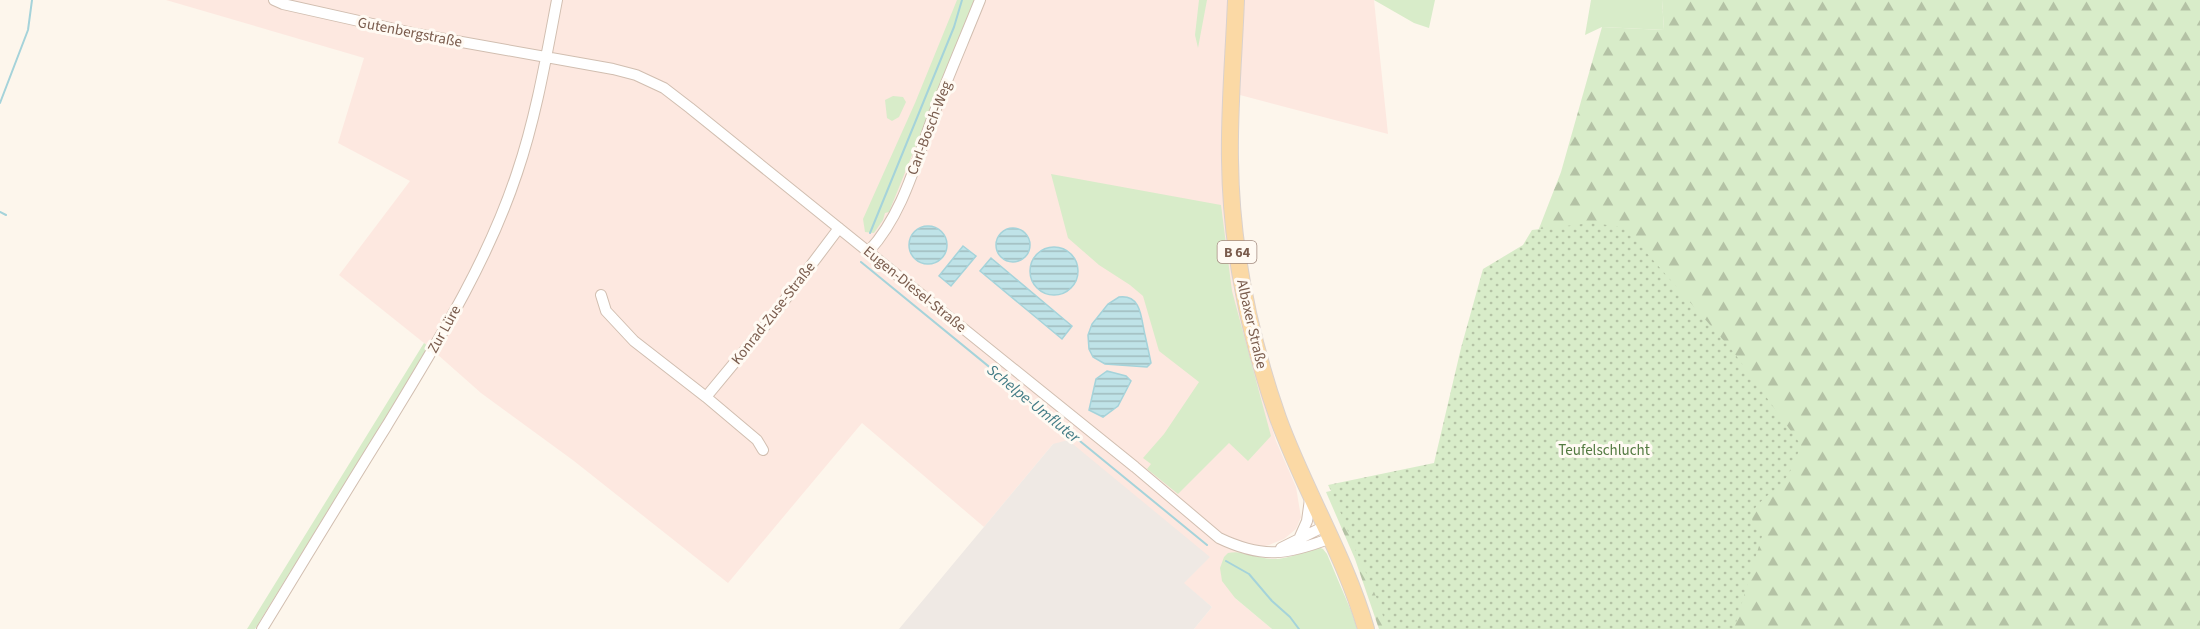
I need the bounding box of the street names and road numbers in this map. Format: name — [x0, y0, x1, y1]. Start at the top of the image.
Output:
street label: Gutenbergstraße — [356, 12, 464, 53]
street label: Carl-Bosch-Weg — [902, 78, 957, 178]
street label: Eugen-Diesel-Straße — [859, 241, 971, 338]
road number: B 64 — [1218, 241, 1256, 263]
street label: Konrad-Zuse-Straße — [727, 257, 820, 369]
street label: Albaxer Straße — [1231, 277, 1272, 371]
street label: Zur Lüre — [423, 301, 466, 357]

